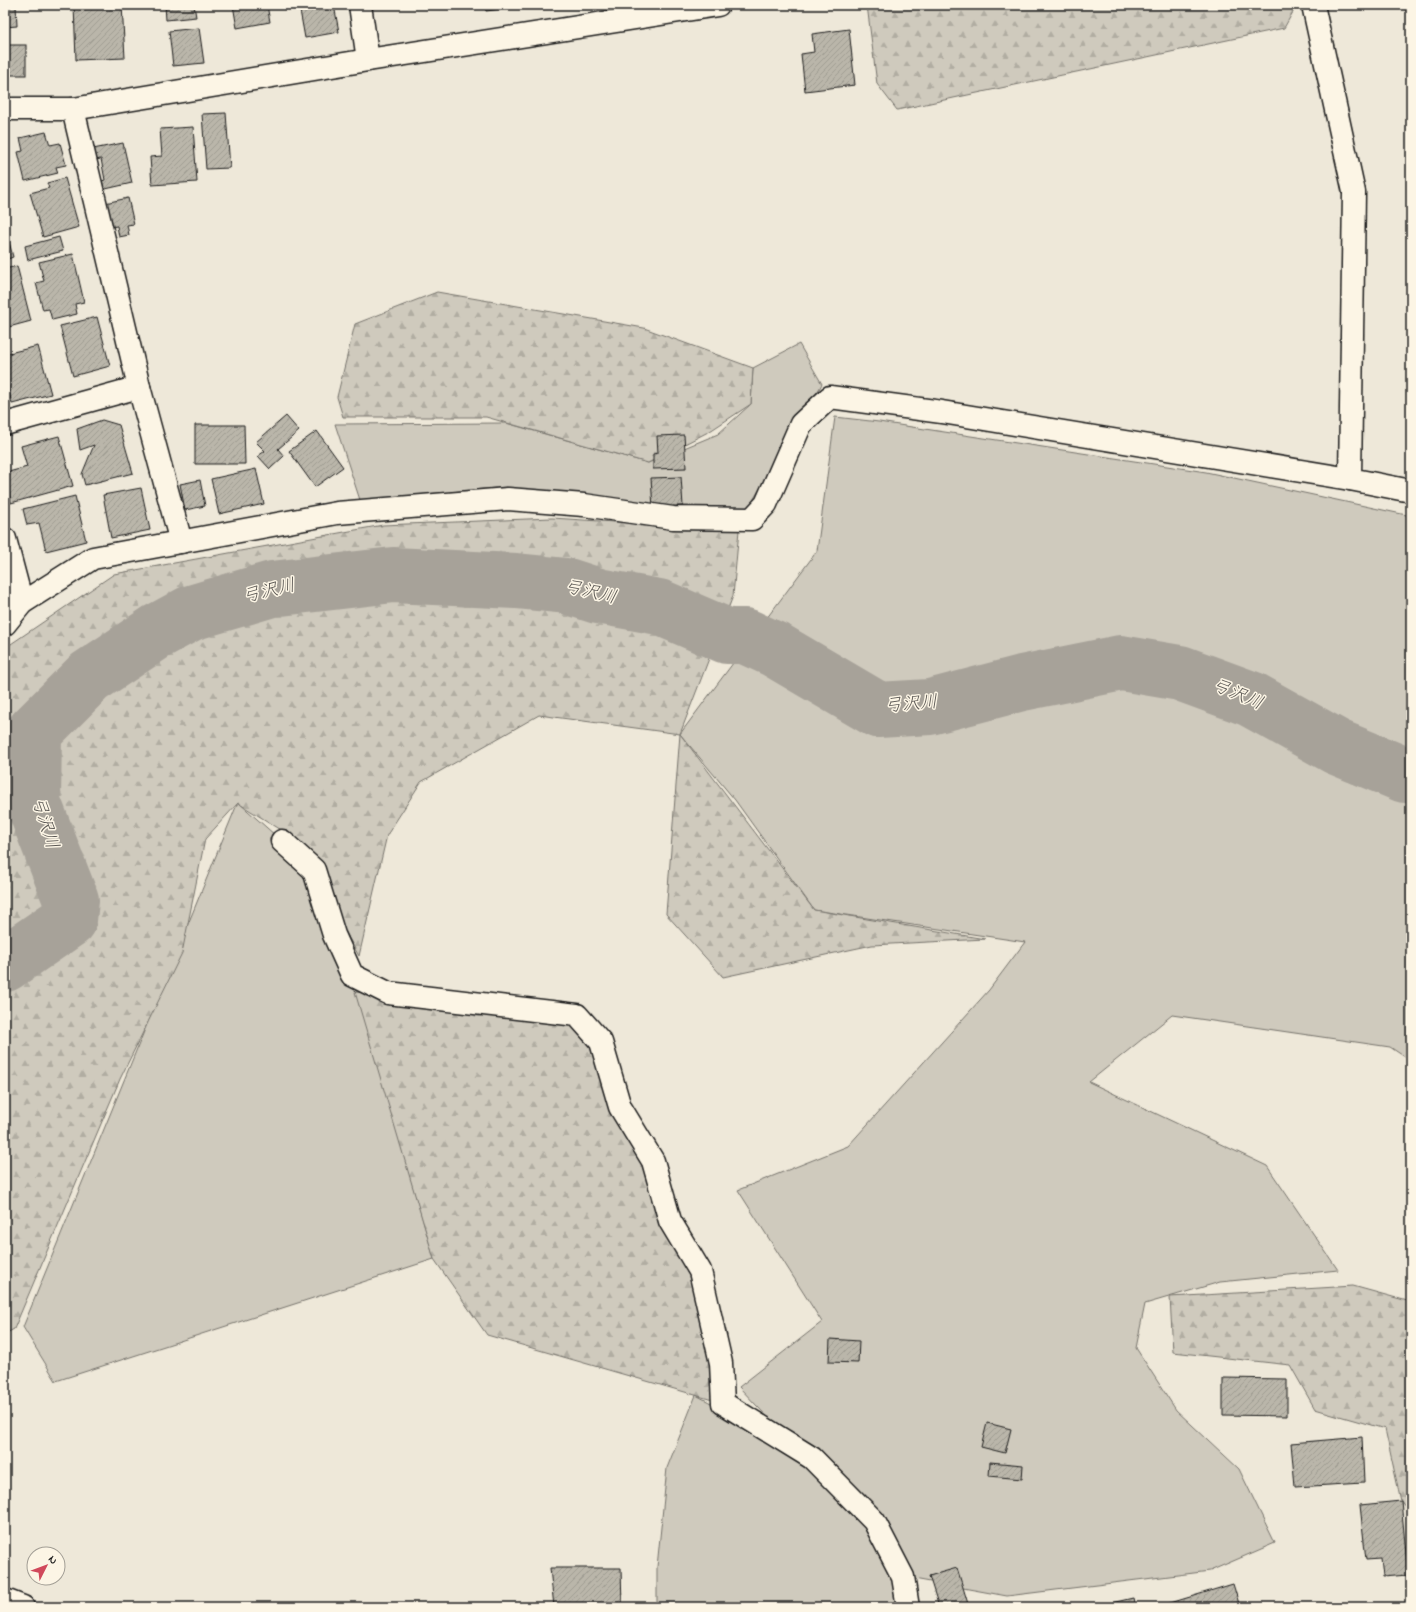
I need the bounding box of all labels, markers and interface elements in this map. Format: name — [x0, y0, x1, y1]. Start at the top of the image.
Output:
water label: 弓沢川 — [240, 573, 298, 611]
water label: 弓沢川 — [561, 574, 619, 612]
water label: 弓沢川 — [1207, 672, 1267, 718]
water label: 弓沢川 — [883, 690, 939, 720]
water label: 弓沢川 — [24, 793, 64, 853]
north arrow — [26, 1546, 66, 1586]
text: N — [44, 1552, 61, 1568]

